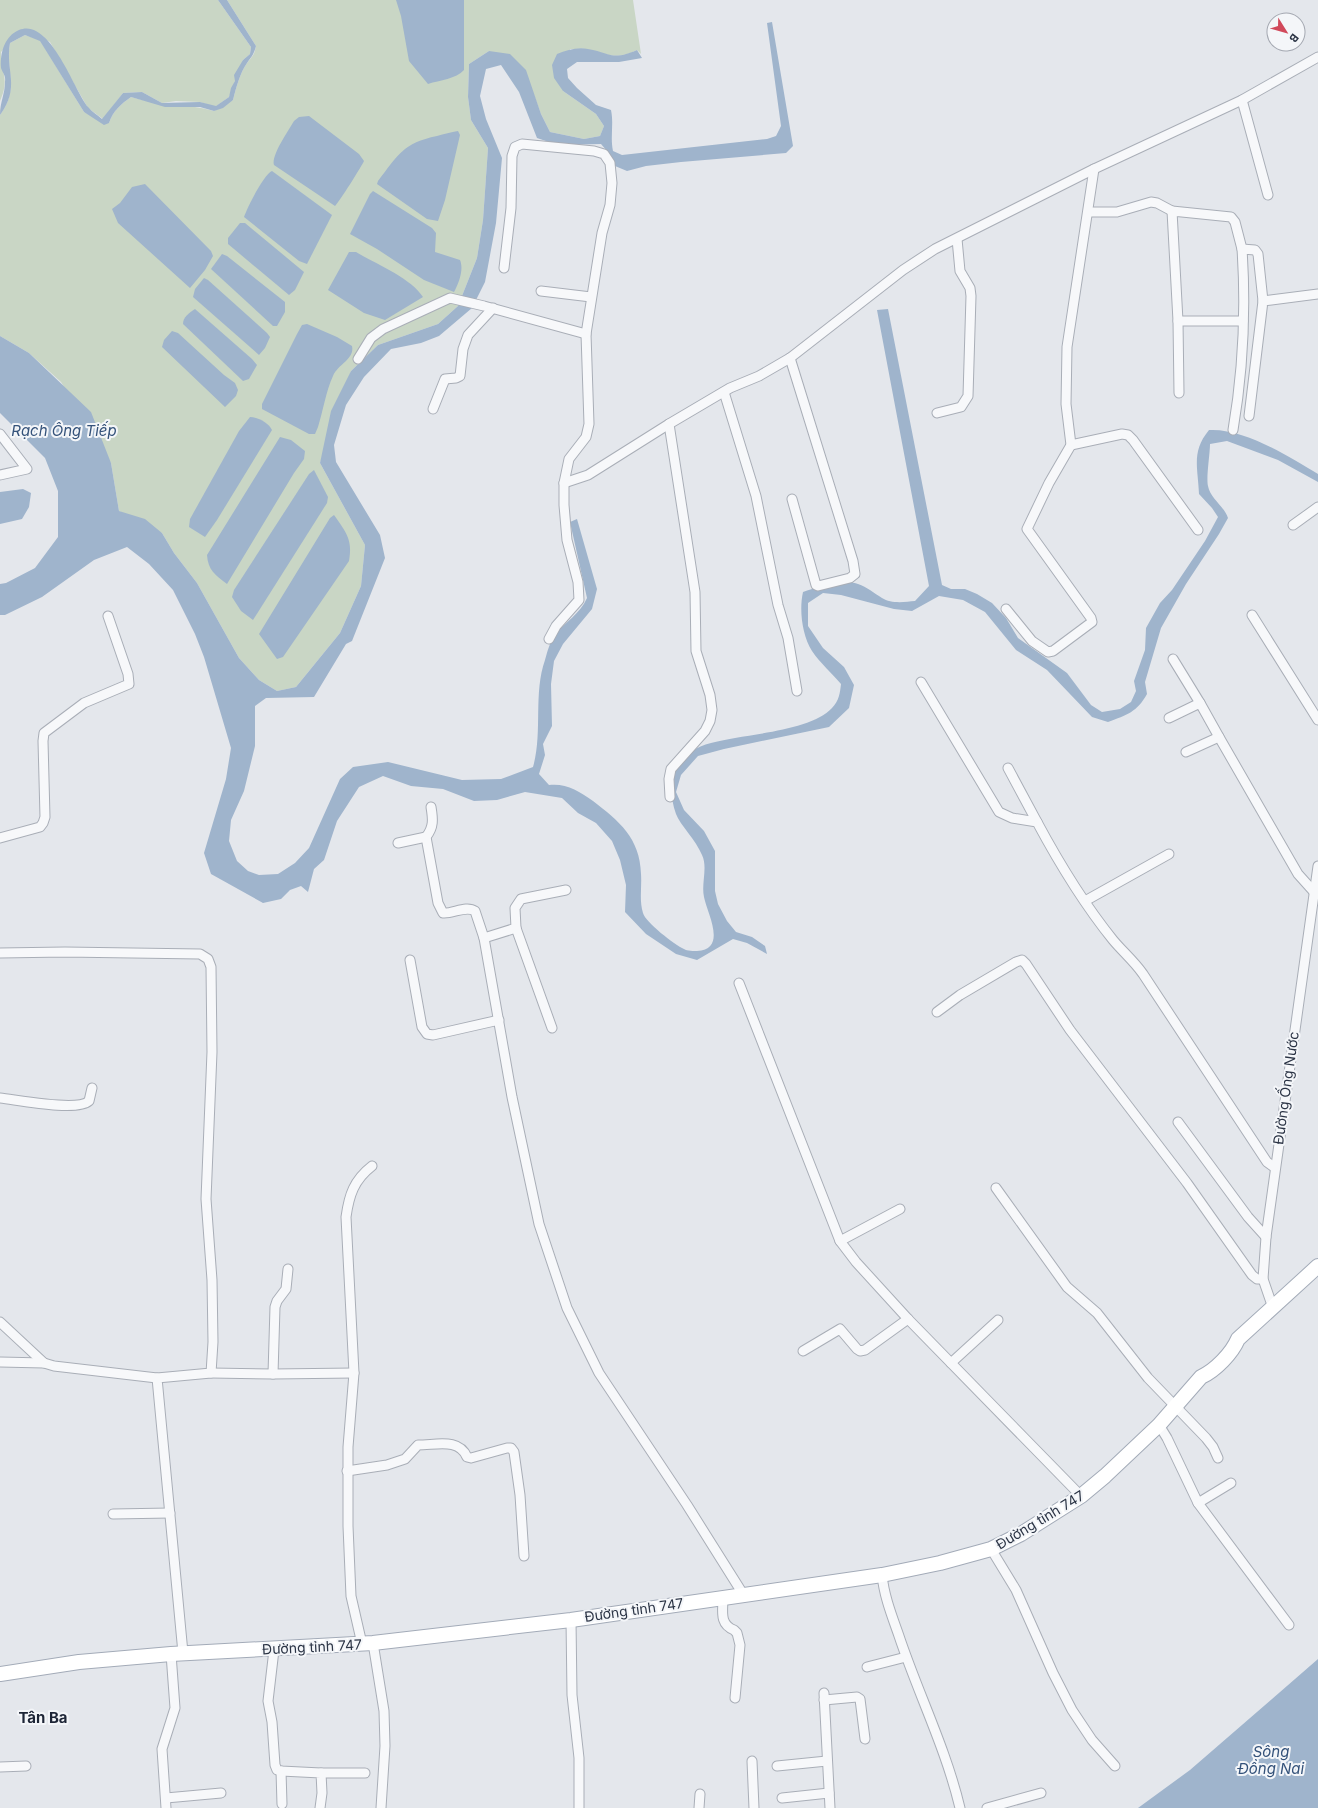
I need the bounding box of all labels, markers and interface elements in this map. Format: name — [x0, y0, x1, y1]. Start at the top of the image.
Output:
north arrow — [1266, 12, 1306, 52]
text: B — [1286, 31, 1302, 45]
water label: Rạch Ông Tiếp — [11, 421, 117, 440]
street label: Đường Ống Nước — [1266, 1030, 1302, 1146]
street label: Đường tỉnh 747 — [993, 1486, 1087, 1553]
street label: Đường tỉnh 747 — [583, 1594, 685, 1625]
street label: Đường tỉnh 747 — [262, 1635, 362, 1658]
district label: Tân Ba — [18, 1708, 68, 1727]
water label: Sông Đồng Nai — [1237, 1742, 1305, 1778]

